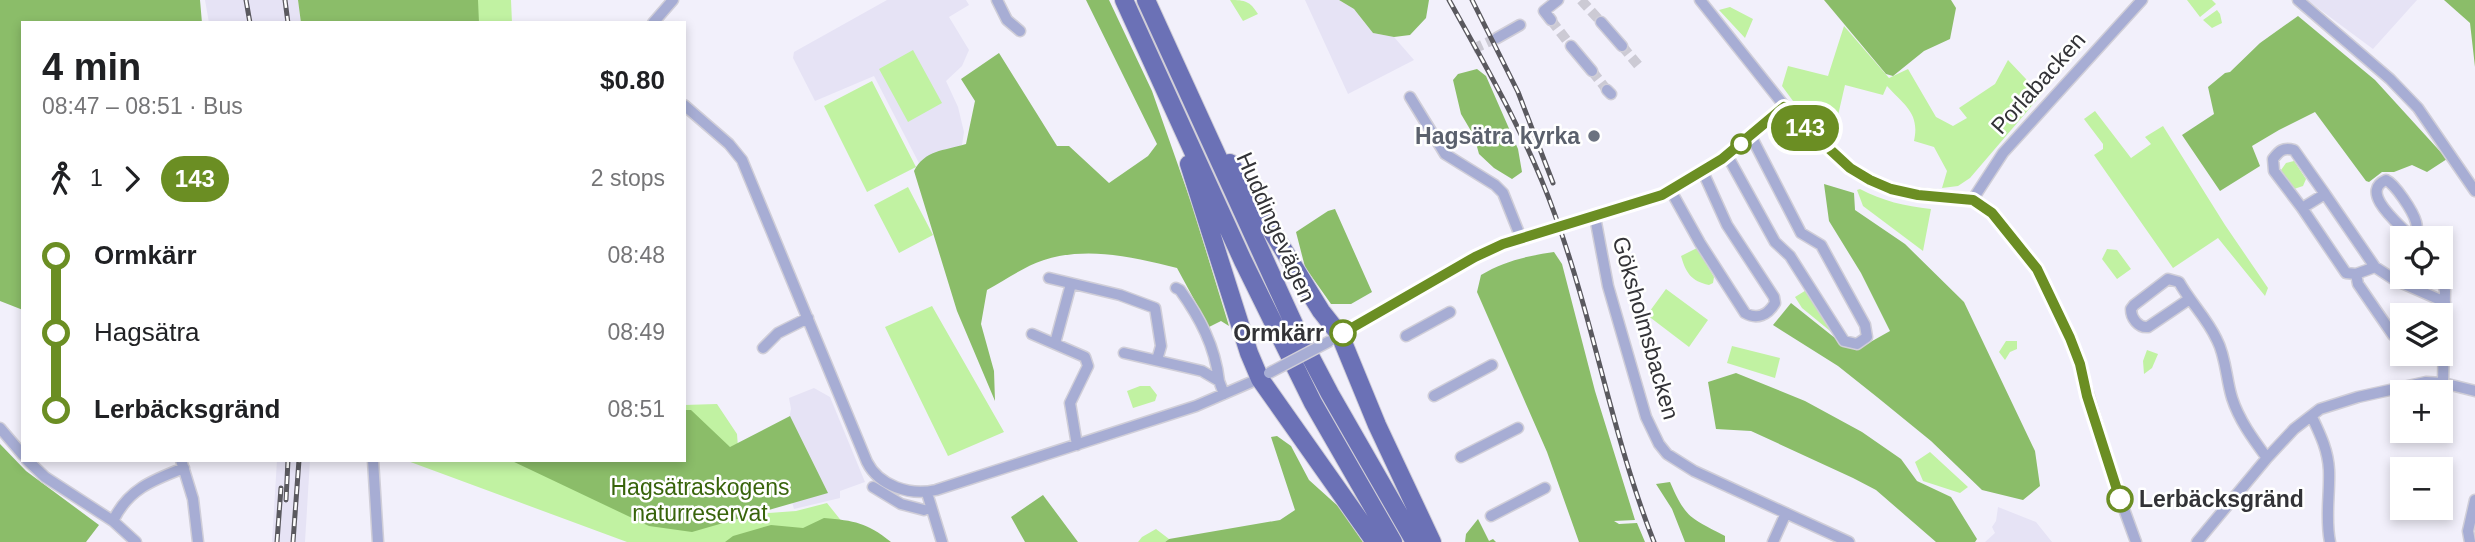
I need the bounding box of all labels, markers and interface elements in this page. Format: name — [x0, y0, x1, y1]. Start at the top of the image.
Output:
street label: Porlabacken — [1986, 27, 2090, 139]
text: 4 min — [42, 46, 141, 88]
text: $0.80 — [600, 65, 665, 95]
text: 08:47 – 08:51 · Bus — [42, 93, 243, 119]
line badge: 143 — [1765, 105, 1845, 151]
text: 143 — [1785, 114, 1825, 141]
place label: Hagsätra kyrka — [1415, 123, 1580, 149]
marker: Hagsätra kyrka — [1586, 128, 1602, 144]
unlabelled marker — [1731, 134, 1751, 154]
street label: Huddingevägen — [1231, 148, 1321, 306]
icon: walk — [42, 160, 80, 198]
icon: forward — [113, 160, 151, 198]
text: 1 — [90, 165, 103, 191]
text: 143 — [175, 165, 215, 192]
text: 2 stops — [591, 165, 665, 191]
map controls — [2390, 226, 2453, 520]
button: locate — [2390, 226, 2453, 289]
street label: Göksholmsbacken — [1607, 233, 1685, 423]
text: Ormkärr — [94, 240, 197, 270]
text: 08:48 — [607, 242, 665, 268]
button: layers — [2390, 303, 2453, 366]
text: Hagsätra — [94, 317, 200, 347]
text: 08:49 — [607, 319, 665, 345]
place label: Ormkärr — [1233, 320, 1324, 346]
marker: Ormkärr — [1330, 320, 1356, 346]
button: + — [2390, 380, 2453, 443]
text: Lerbäcksgränd — [94, 394, 280, 424]
text: 08:51 — [607, 396, 665, 422]
button: − — [2390, 457, 2453, 520]
park label: Hagsätraskogens naturreservat — [611, 474, 790, 526]
marker: Lerbäcksgränd — [2107, 486, 2133, 512]
place label: Lerbäcksgränd — [2139, 486, 2304, 512]

